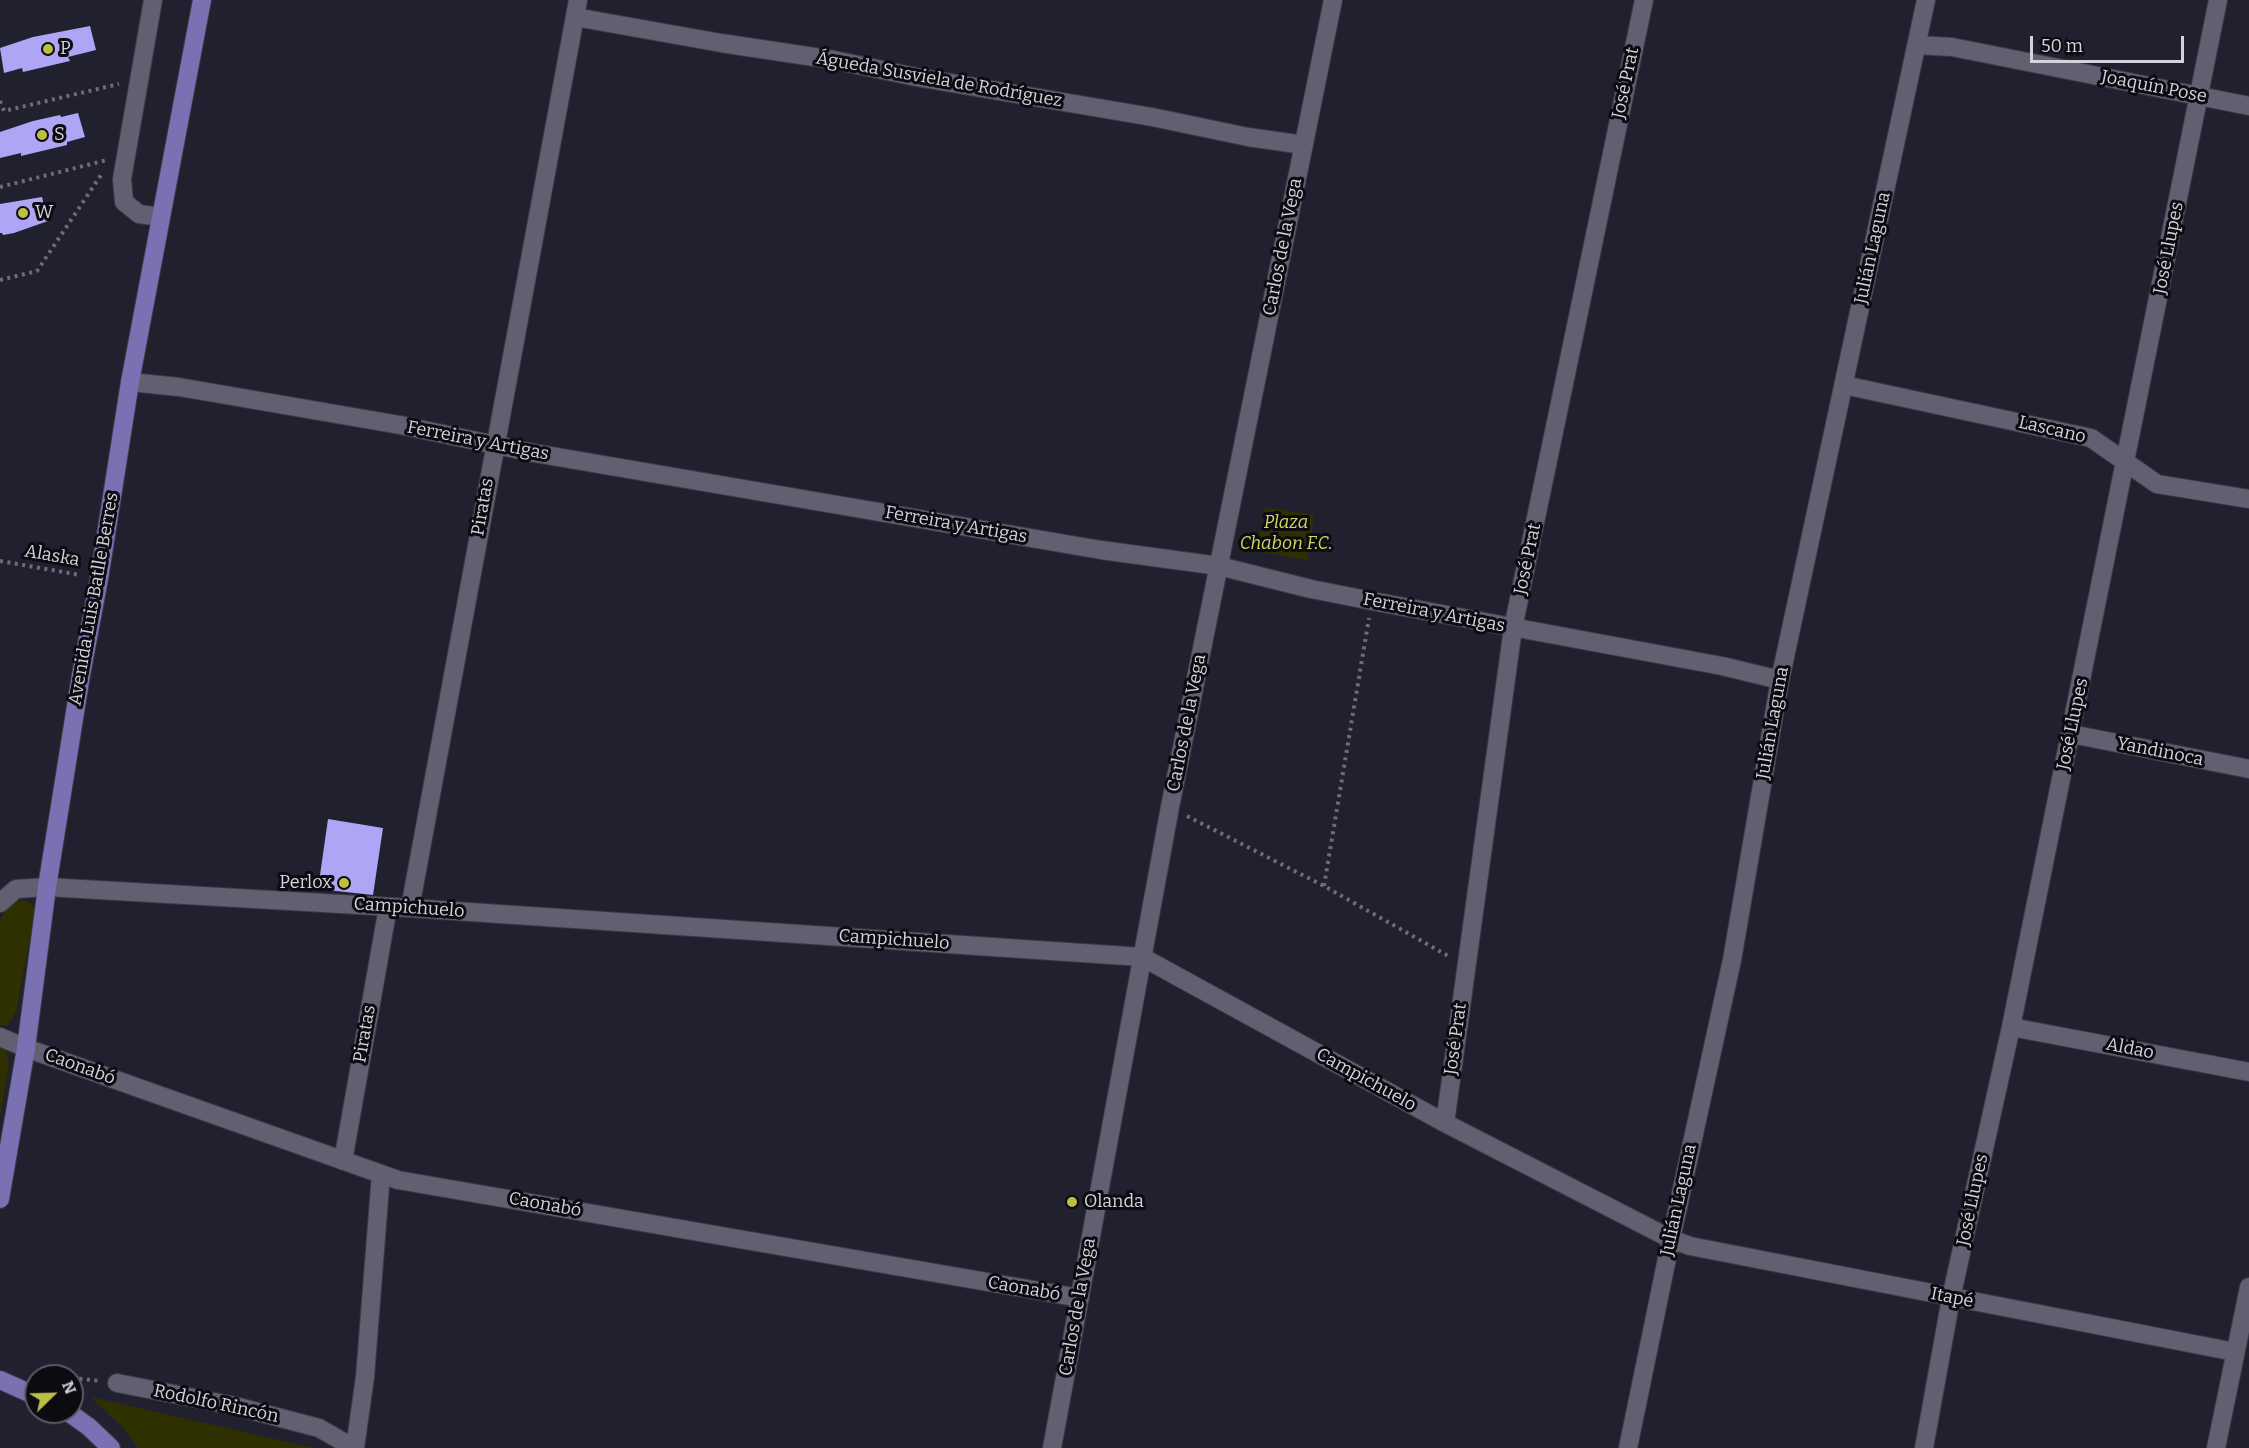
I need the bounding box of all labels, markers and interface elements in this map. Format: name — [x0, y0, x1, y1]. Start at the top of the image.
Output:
scale bar — [2033, 24, 2188, 62]
text: 50 m — [2041, 35, 2083, 57]
place label: P — [60, 38, 71, 60]
marker: P — [41, 42, 55, 56]
street label: José Prat — [1608, 45, 1644, 121]
street label: Águeda Susviela de Rodríguez — [814, 48, 1064, 112]
street label: Joaquín Pose — [2099, 66, 2209, 108]
place label: S — [54, 124, 65, 146]
marker: S — [35, 128, 49, 142]
street label: Carlos de la Vega — [1259, 176, 1307, 318]
street label: Julián Laguna — [1851, 190, 1895, 306]
street label: José Llupes — [2149, 200, 2189, 296]
place label: W — [35, 202, 53, 224]
marker: W — [16, 206, 30, 220]
street label: Lascano — [2016, 412, 2088, 448]
street label: Ferreira y Artigas — [405, 417, 551, 465]
street label: Piratas — [467, 477, 499, 537]
street label: Avenida Luis Batlle Berres — [65, 491, 123, 707]
street label: Ferreira y Artigas — [883, 502, 1029, 548]
park label: Plaza Chabon F.C. — [1240, 512, 1332, 554]
street label: José Prat — [1510, 521, 1546, 597]
street label: Alaska — [23, 541, 81, 571]
street label: Ferreira y Artigas — [1361, 589, 1507, 637]
street label: Carlos de la Vega — [1163, 652, 1211, 794]
street label: Julián Laguna — [1752, 665, 1794, 781]
street label: José Llupes — [2053, 676, 2093, 772]
street label: Yandinoca — [2115, 733, 2205, 771]
place label: Perlox — [279, 872, 332, 894]
marker: Perlox — [337, 876, 351, 890]
street label: Campichuelo — [353, 893, 465, 923]
street label: Campichuelo — [838, 925, 950, 955]
street label: José Prat — [1440, 1002, 1472, 1076]
street label: Piratas — [349, 1004, 381, 1064]
street label: Aldao — [2104, 1034, 2156, 1064]
street label: Caonabó — [42, 1044, 118, 1090]
street label: Campichuelo — [1312, 1044, 1420, 1116]
street label: Julián Laguna — [1657, 1142, 1701, 1258]
street label: José Llupes — [1953, 1152, 1993, 1248]
street label: Caonabó — [507, 1188, 583, 1222]
place label: Olanda — [1084, 1191, 1144, 1213]
marker: Olanda — [1065, 1195, 1079, 1209]
street label: Carlos de la Vega — [1055, 1236, 1101, 1378]
street label: Caonabó — [986, 1272, 1062, 1306]
street label: Itapé — [1929, 1283, 1975, 1313]
north arrow — [24, 1364, 84, 1424]
text: N — [58, 1378, 80, 1397]
street label: Rodolfo Rincón — [152, 1380, 280, 1428]

